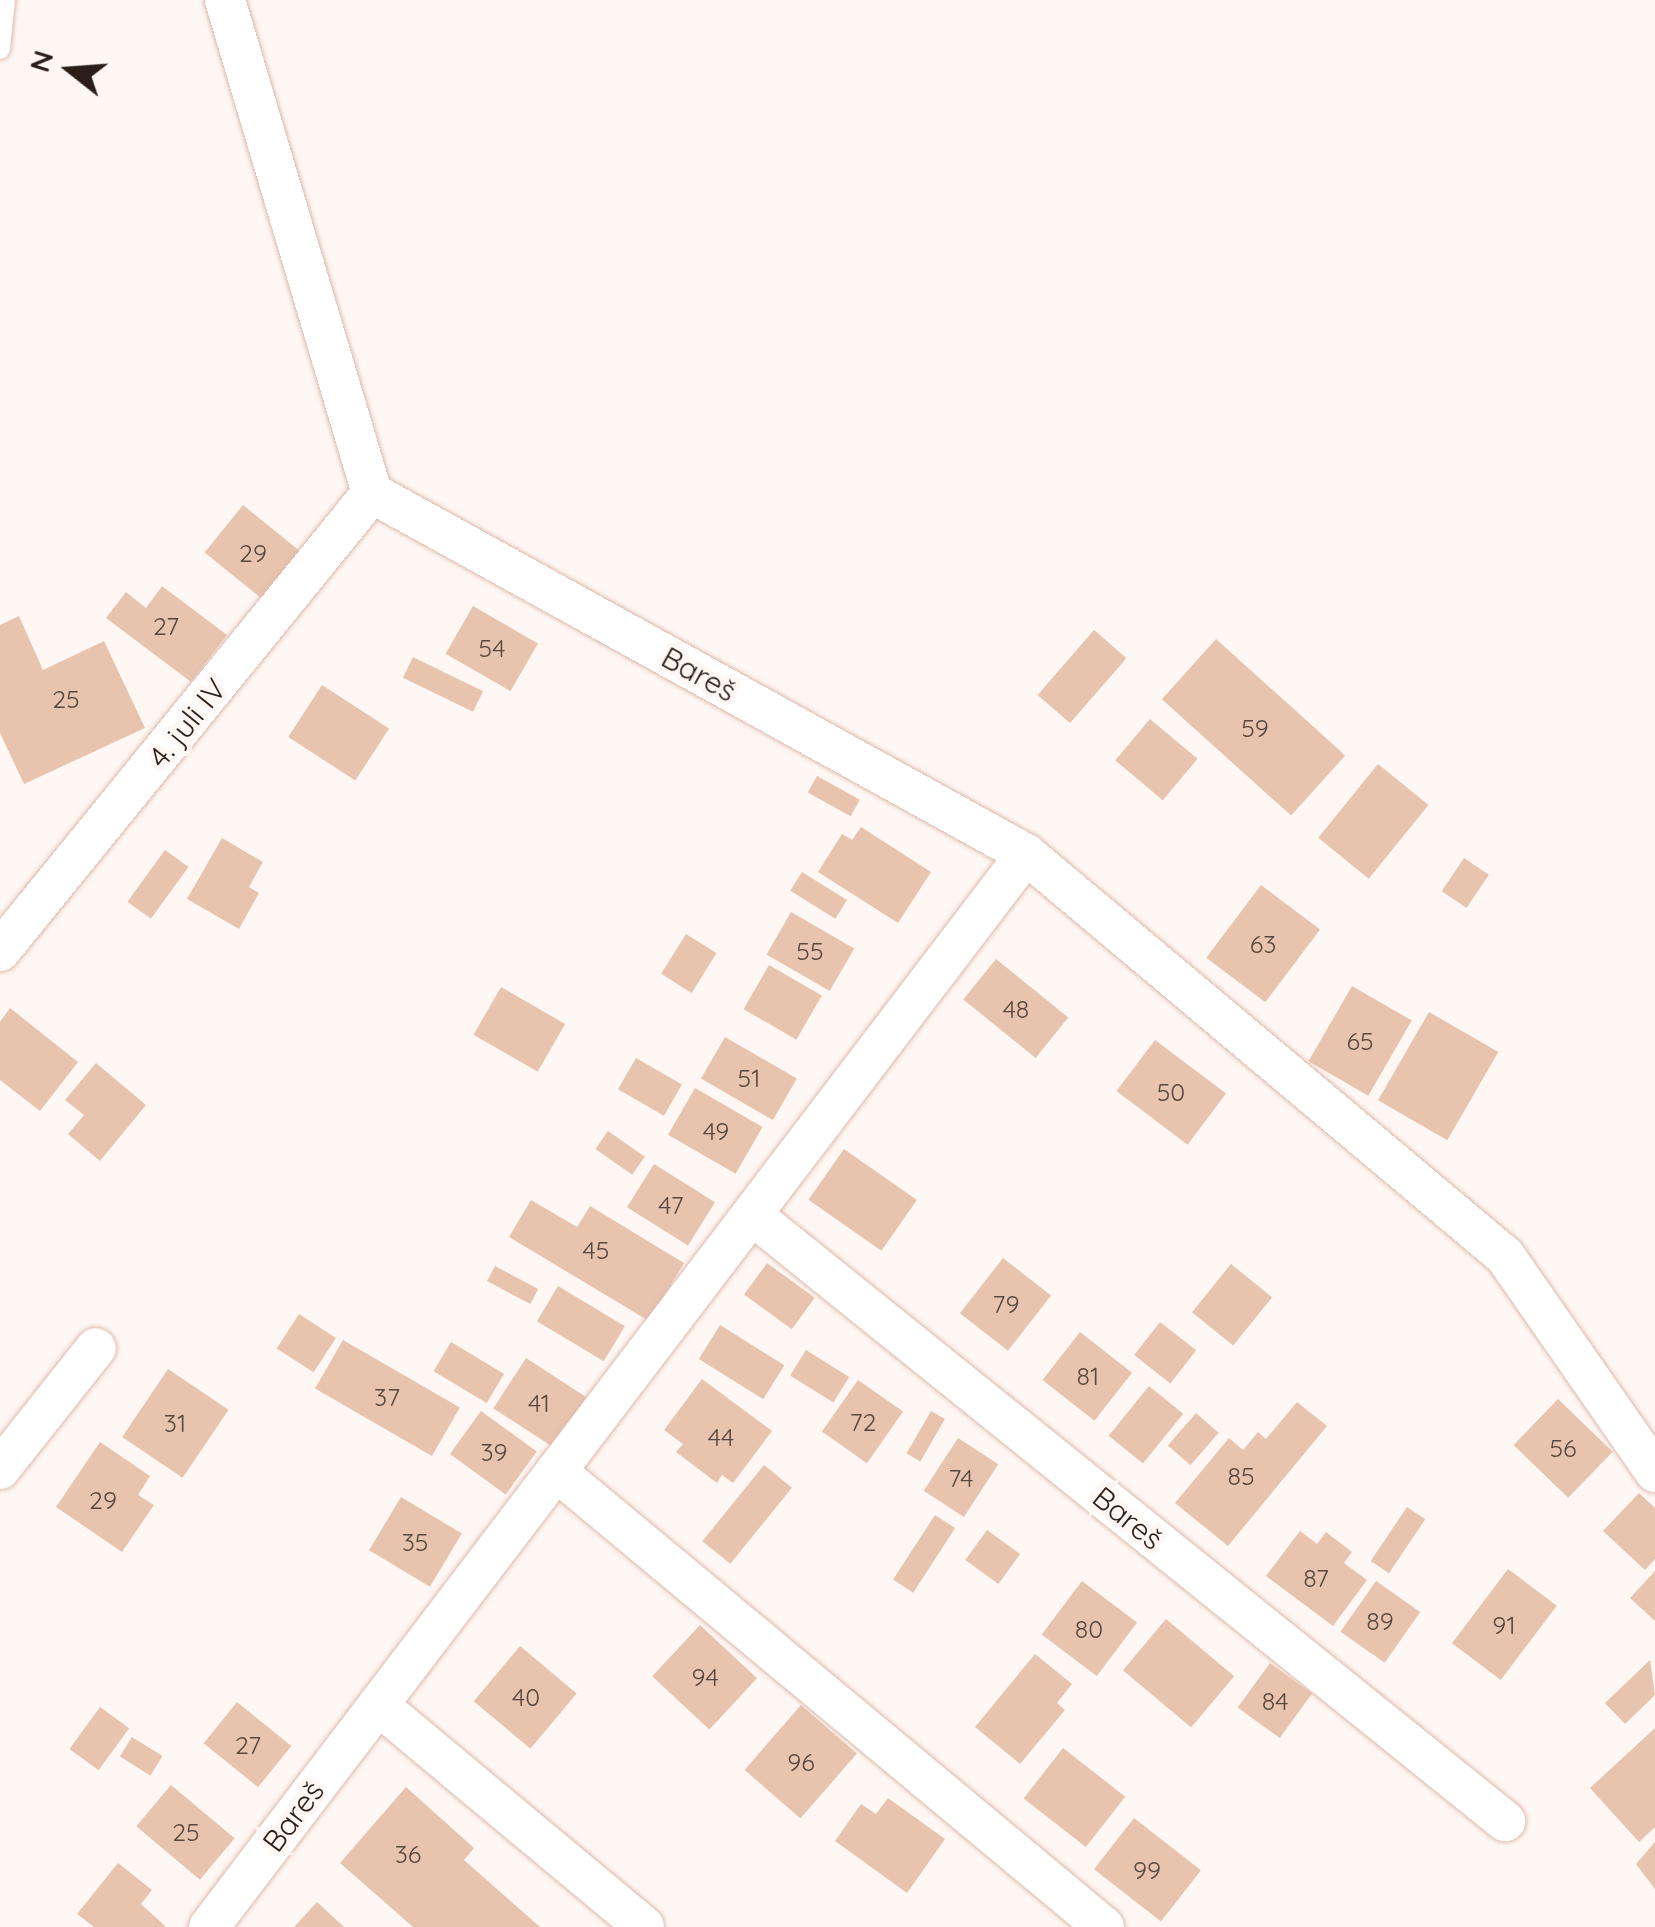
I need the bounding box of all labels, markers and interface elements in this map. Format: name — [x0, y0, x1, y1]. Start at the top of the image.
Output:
north arrow — [20, 20, 120, 120]
text: N — [21, 46, 61, 76]
house number: 29 — [239, 538, 267, 568]
house number: 27 — [153, 611, 179, 641]
house number: 54 — [479, 633, 505, 663]
street label: Bareš — [655, 639, 743, 709]
street label: 4. juli IV — [140, 671, 234, 775]
house number: 25 — [52, 684, 80, 714]
house number: 59 — [1241, 713, 1269, 743]
house number: 63 — [1250, 929, 1276, 959]
house number: 55 — [796, 936, 824, 966]
house number: 48 — [1003, 994, 1029, 1024]
house number: 65 — [1346, 1026, 1374, 1056]
house number: 51 — [738, 1063, 760, 1093]
house number: 50 — [1157, 1077, 1185, 1107]
house number: 49 — [703, 1116, 729, 1146]
house number: 47 — [658, 1190, 684, 1220]
house number: 45 — [583, 1235, 609, 1265]
house number: 79 — [993, 1289, 1019, 1319]
house number: 81 — [1077, 1361, 1099, 1391]
house number: 37 — [374, 1382, 400, 1412]
house number: 41 — [528, 1388, 550, 1418]
house number: 72 — [850, 1407, 876, 1437]
house number: 31 — [164, 1408, 186, 1438]
house number: 44 — [708, 1422, 734, 1452]
house number: 56 — [1549, 1433, 1577, 1463]
house number: 39 — [480, 1437, 508, 1467]
house number: 85 — [1227, 1461, 1255, 1491]
house number: 74 — [949, 1463, 973, 1493]
street label: Bareš — [1086, 1479, 1170, 1557]
house number: 29 — [89, 1485, 117, 1515]
house number: 35 — [402, 1527, 428, 1557]
house number: 87 — [1303, 1563, 1329, 1593]
house number: 89 — [1366, 1606, 1394, 1636]
house number: 91 — [1492, 1610, 1516, 1640]
house number: 80 — [1075, 1614, 1103, 1644]
house number: 94 — [691, 1662, 719, 1692]
house number: 40 — [512, 1682, 540, 1712]
house number: 84 — [1262, 1686, 1288, 1716]
house number: 27 — [235, 1730, 261, 1760]
house number: 96 — [787, 1747, 815, 1777]
street label: Bareš — [255, 1773, 331, 1859]
house number: 25 — [172, 1817, 200, 1847]
house number: 36 — [395, 1839, 421, 1869]
house number: 99 — [1133, 1855, 1161, 1885]

